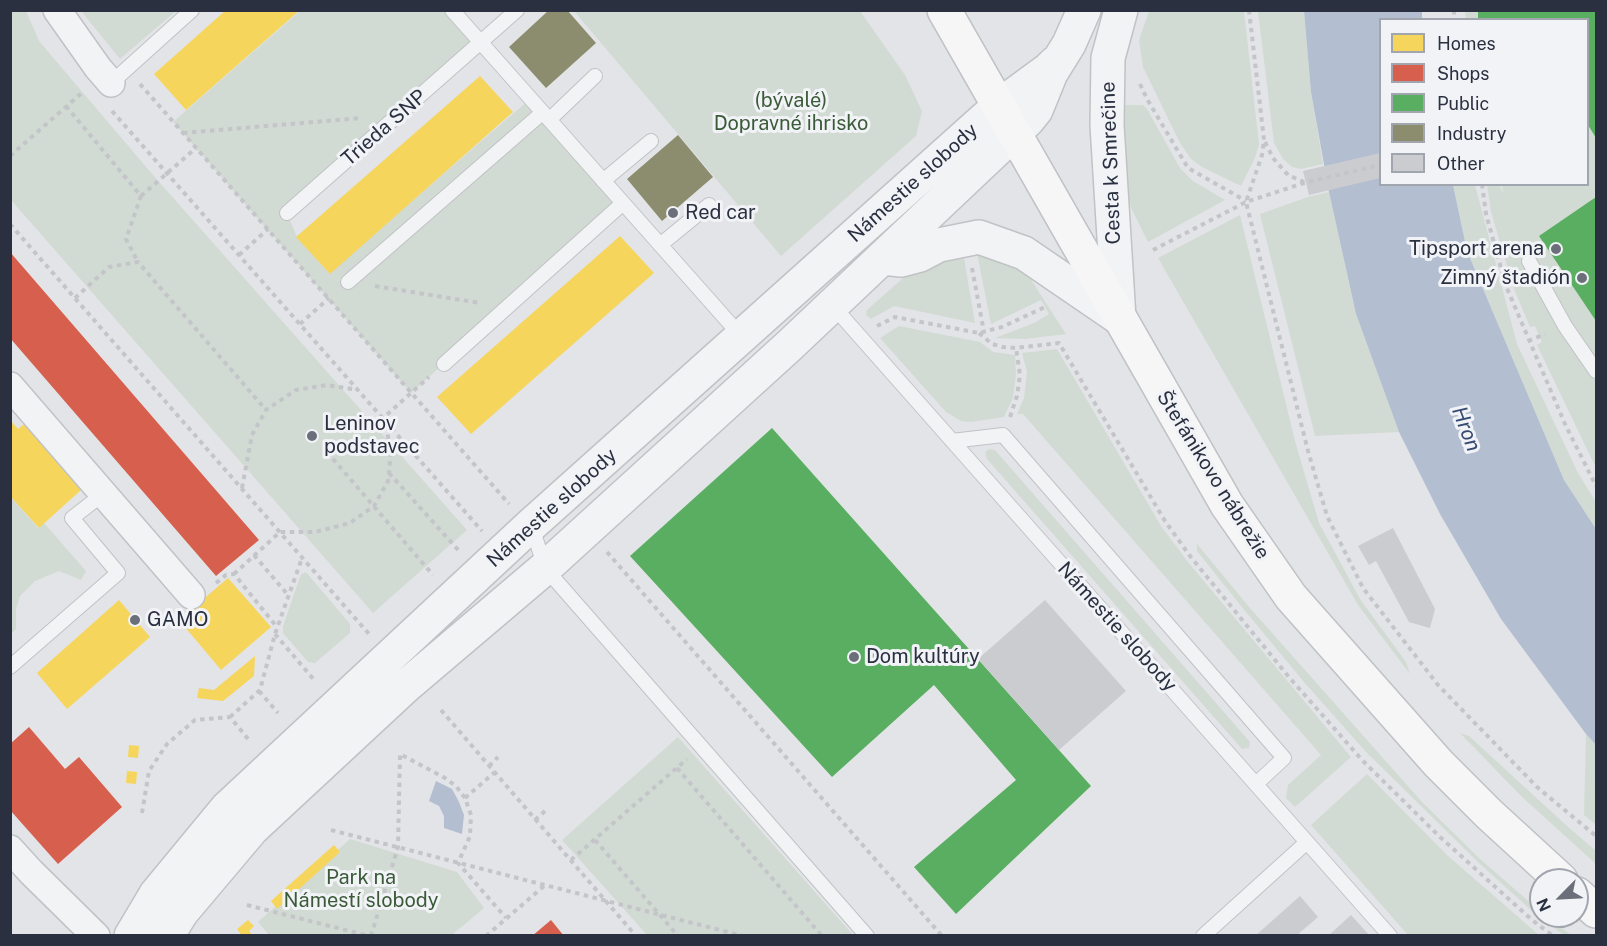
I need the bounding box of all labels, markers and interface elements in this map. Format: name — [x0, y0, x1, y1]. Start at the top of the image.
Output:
legend — [1379, 18, 1589, 186]
text: Homes — [1437, 33, 1496, 54]
text: Shops — [1437, 63, 1489, 84]
street label: Cesta k Smrečine — [1096, 81, 1126, 245]
street label: Trieda SNP — [337, 85, 431, 171]
park label: (bývalé) Dopravné ihrisko — [714, 89, 868, 136]
text: Public — [1437, 93, 1489, 114]
street label: Námestie slobody — [843, 118, 983, 248]
text: Industry — [1437, 123, 1506, 144]
text: Other — [1437, 153, 1485, 174]
place label: Red car — [685, 201, 756, 225]
marker: Red car — [666, 206, 680, 220]
place label: Tipsport arena — [1409, 237, 1544, 261]
marker: Tipsport arena — [1549, 242, 1563, 256]
place label: Zimný štadión — [1440, 266, 1570, 290]
marker: Zimný štadión — [1575, 271, 1589, 285]
street label: Štefánikovo nábrežie — [1151, 386, 1275, 564]
water label: Hron — [1446, 403, 1486, 455]
place label: Leninov podstavec — [324, 412, 420, 459]
marker: Leninov podstavec — [305, 429, 319, 443]
street label: Námestie slobody — [482, 443, 622, 573]
street label: Námestie slobody — [1052, 557, 1182, 697]
place label: GAMO — [147, 608, 208, 632]
marker: GAMO — [128, 613, 142, 627]
place label: Dom kultúry — [866, 645, 980, 669]
marker: Dom kultúry — [847, 650, 861, 664]
park label: Park na Námestí slobody — [284, 866, 438, 913]
north arrow — [1529, 868, 1589, 928]
text: N — [1533, 895, 1555, 914]

